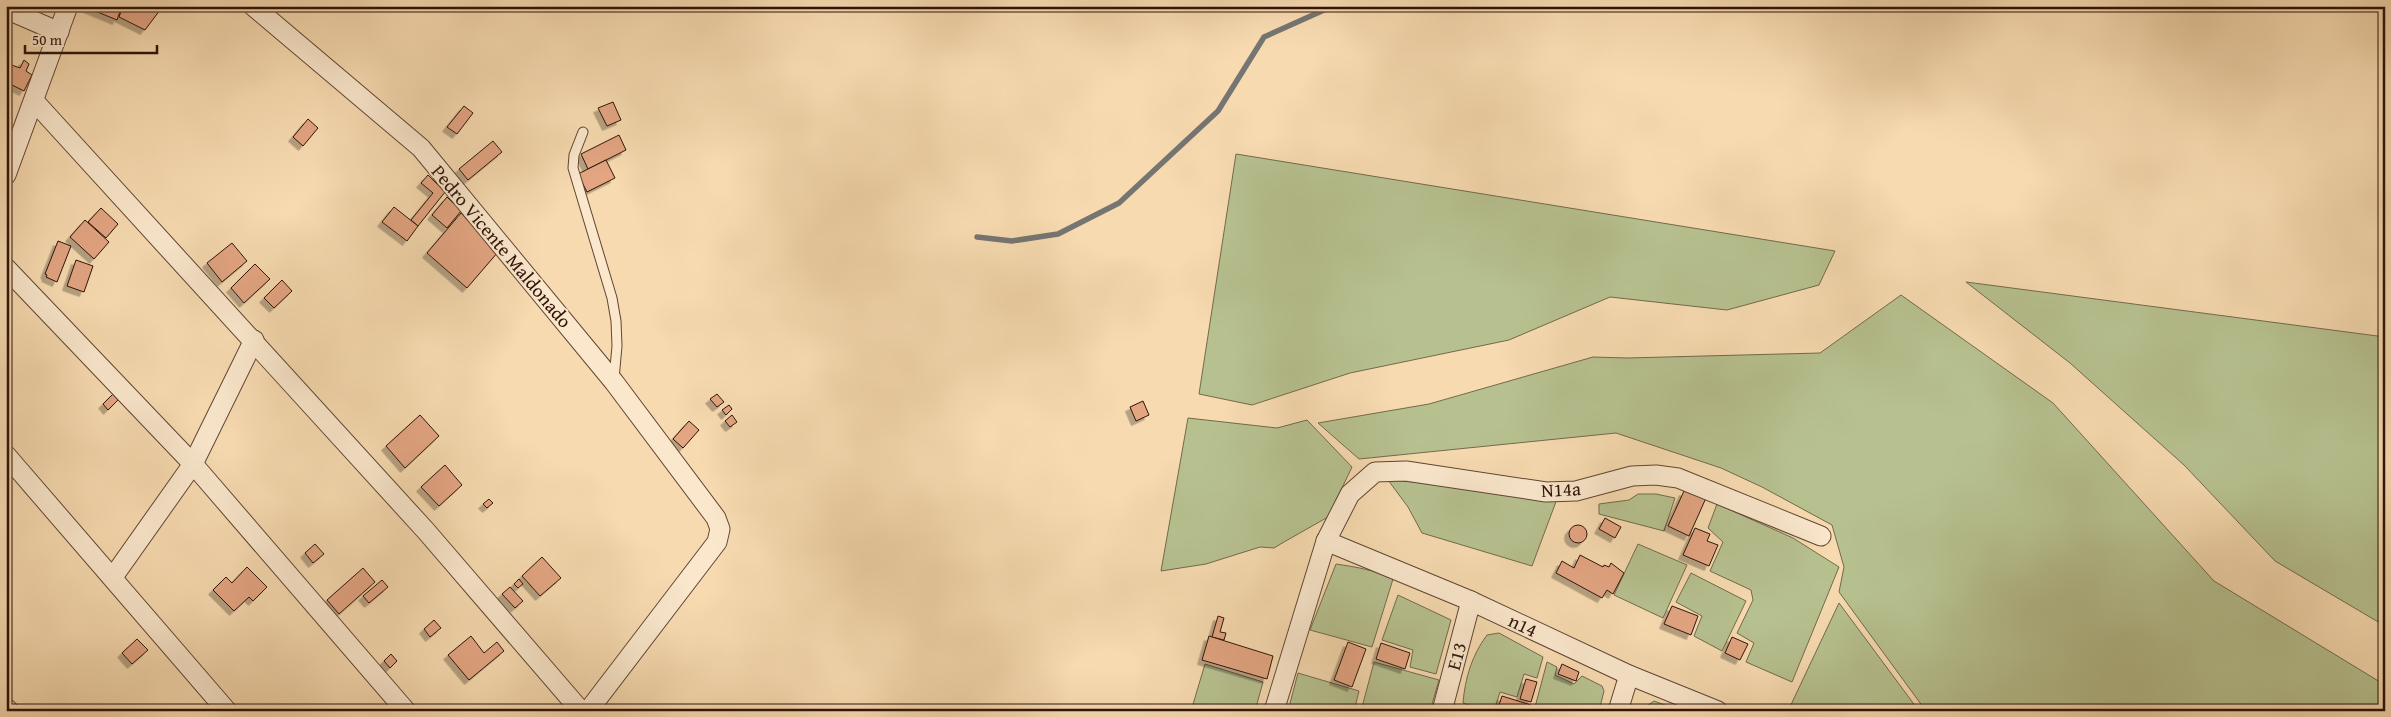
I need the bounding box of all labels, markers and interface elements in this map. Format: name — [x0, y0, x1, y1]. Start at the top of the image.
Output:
scale bar — [25, 22, 158, 54]
text: 50 m — [32, 29, 63, 50]
street label: Pedro Vicente Maldonado — [425, 158, 579, 334]
street label: N14a — [1540, 474, 1582, 504]
street label: n14 — [1504, 606, 1542, 644]
street label: E13 — [1439, 639, 1473, 673]

